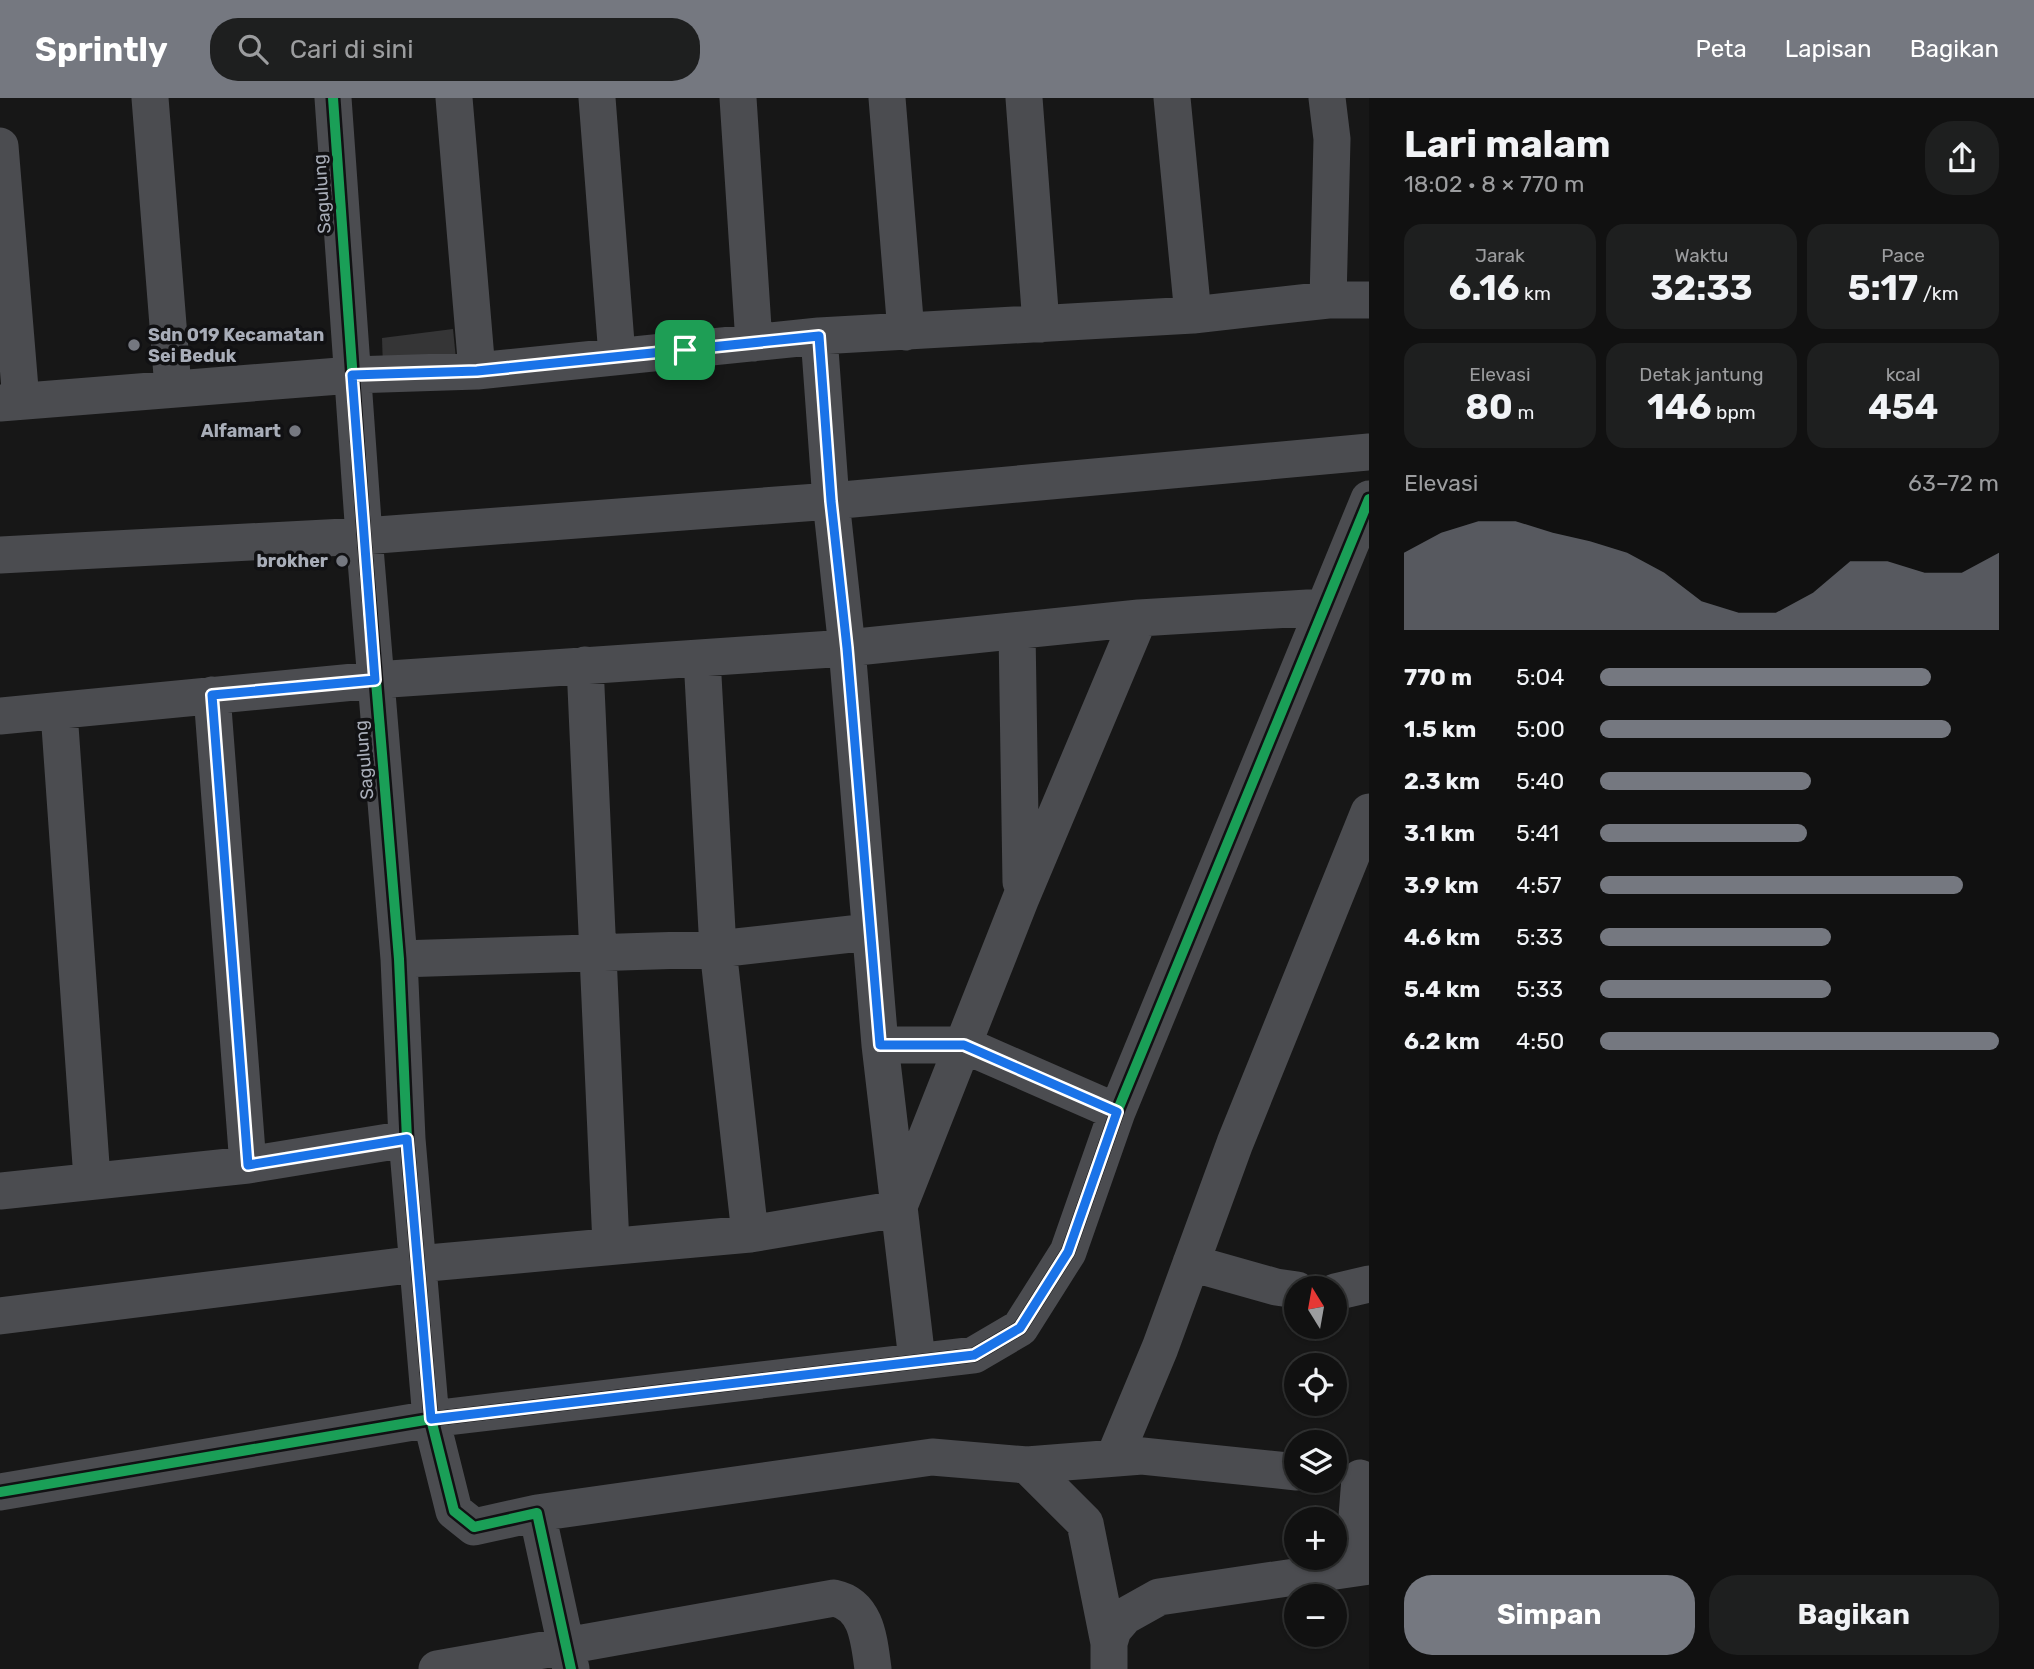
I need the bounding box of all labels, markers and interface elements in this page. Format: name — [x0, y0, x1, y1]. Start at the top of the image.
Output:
search box — [210, 18, 700, 81]
text: Sprintly — [35, 30, 168, 69]
icon: search — [234, 30, 272, 68]
text: Cari di sini — [290, 34, 414, 65]
text: Peta — [1695, 35, 1747, 63]
text: Lapisan — [1785, 35, 1872, 63]
text: Bagikan — [1910, 35, 1999, 63]
text: Lari malam — [1404, 121, 1611, 167]
button: share — [1925, 121, 1999, 195]
street label: Sagulung — [308, 154, 336, 234]
text: 18:02 · 8 × 770 m — [1404, 170, 1584, 198]
text: Jarak — [1475, 244, 1525, 267]
text: Waktu — [1675, 244, 1728, 267]
text: Pace — [1881, 244, 1925, 267]
text: 6.16 — [1449, 267, 1519, 309]
text: 32:33 — [1650, 267, 1753, 309]
text: 5:17 — [1848, 267, 1918, 309]
text: km — [1519, 282, 1551, 305]
text: /km — [1918, 282, 1959, 305]
pin — [655, 320, 715, 380]
place label: Sdn 019 Kecamatan Sei Beduk — [148, 324, 324, 367]
icon: arrive — [666, 331, 704, 369]
marker: Sdn 019 Kecamatan Sei Beduk — [126, 337, 142, 353]
text: Elevasi — [1469, 363, 1531, 386]
text: Detak jantung — [1639, 363, 1764, 386]
text: kcal — [1886, 363, 1921, 386]
text: 80 — [1465, 386, 1513, 428]
text: 146 — [1647, 386, 1711, 428]
text: 454 — [1868, 386, 1938, 428]
text: m — [1513, 401, 1534, 424]
text: bpm — [1711, 401, 1756, 424]
place label: Alfamart — [201, 420, 281, 442]
marker: Alfamart — [287, 423, 303, 439]
text: Elevasi — [1404, 469, 1478, 497]
text: 63–72 m — [1908, 469, 1999, 497]
place label: brokher — [256, 550, 328, 572]
marker: brokher — [334, 553, 350, 569]
text: 770 m — [1404, 663, 1472, 691]
text: 5:04 — [1516, 663, 1564, 691]
text: 1.5 km — [1404, 715, 1476, 743]
text: 5:00 — [1516, 715, 1565, 743]
street label: Sagulung — [350, 719, 378, 801]
text: 2.3 km — [1404, 767, 1480, 795]
text: 5:40 — [1516, 767, 1564, 795]
text: 3.1 km — [1404, 819, 1475, 847]
text: 5:41 — [1516, 819, 1559, 847]
text: 3.9 km — [1404, 871, 1479, 899]
text: 4:57 — [1516, 871, 1562, 899]
text: 4.6 km — [1404, 923, 1480, 951]
text: 5:33 — [1516, 923, 1563, 951]
text: 5.4 km — [1404, 975, 1480, 1003]
text: 5:33 — [1516, 975, 1563, 1003]
text: 6.2 km — [1404, 1027, 1480, 1055]
text: 4:50 — [1516, 1027, 1564, 1055]
north arrow — [1284, 1276, 1348, 1339]
map controls — [1284, 1276, 1347, 1647]
button: locate — [1284, 1353, 1347, 1416]
button: layers — [1284, 1430, 1347, 1493]
button: + — [1284, 1507, 1347, 1570]
button: Simpan — [1404, 1575, 1695, 1655]
button: Bagikan — [1709, 1575, 1999, 1655]
button: − — [1284, 1584, 1347, 1647]

